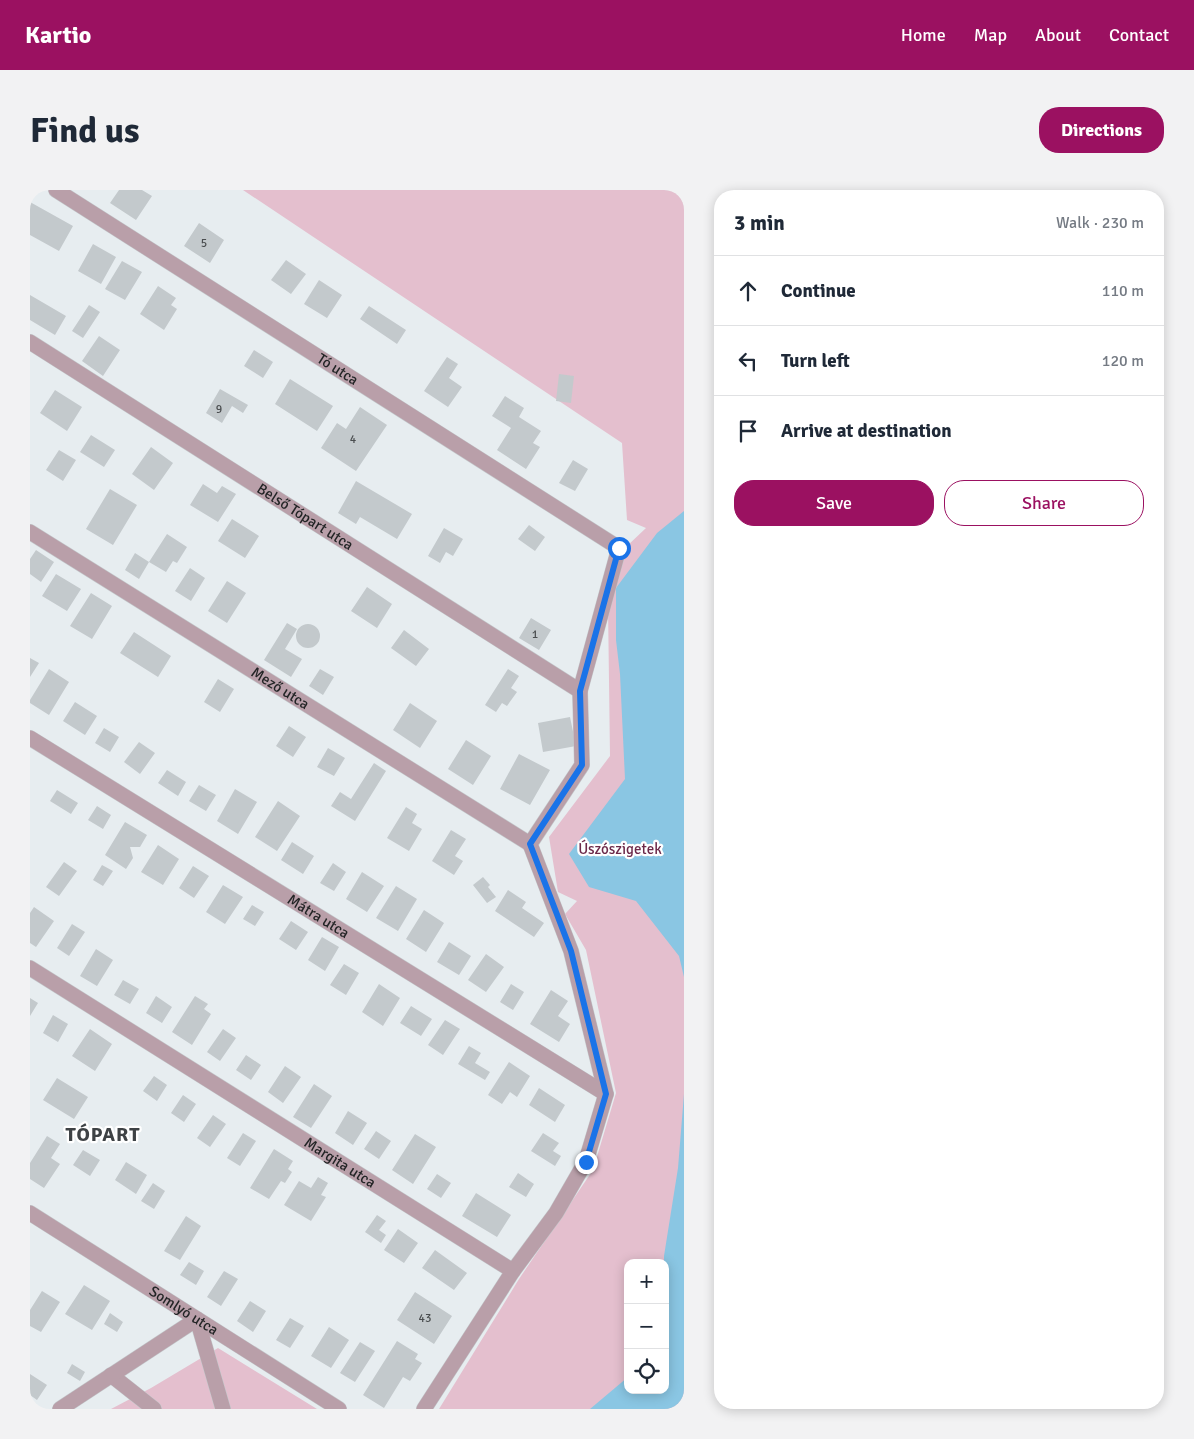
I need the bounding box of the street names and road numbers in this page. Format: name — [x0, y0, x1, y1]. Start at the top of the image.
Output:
street label: Tó utca — [314, 349, 362, 389]
street label: Belső Tópart utca — [254, 479, 357, 554]
street label: Mező utca — [248, 663, 313, 713]
street label: Mátra utca — [284, 890, 353, 942]
street label: Margita utca — [301, 1133, 379, 1192]
street label: Somlyó utca — [146, 1282, 222, 1339]

